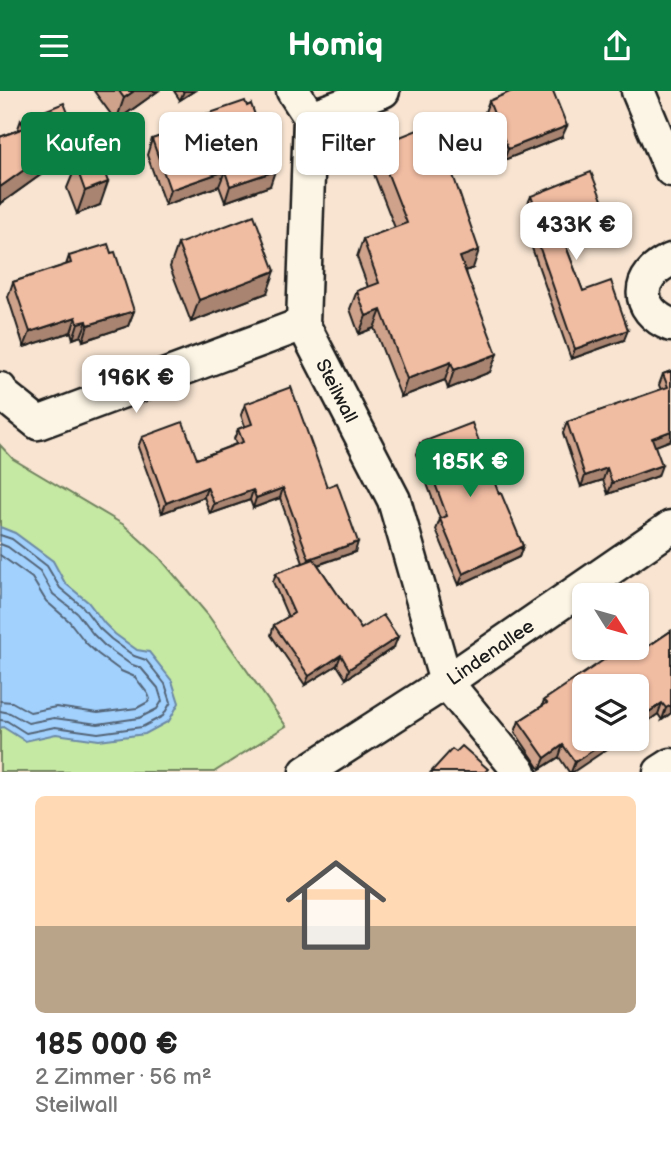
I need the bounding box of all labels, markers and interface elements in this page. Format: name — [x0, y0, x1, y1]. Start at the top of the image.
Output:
text: Homiq — [288, 26, 383, 65]
icon: menu — [35, 27, 73, 65]
icon: share — [598, 27, 636, 65]
chip: Kaufen — [21, 112, 145, 175]
chip: Mieten — [159, 112, 282, 175]
chip: Filter — [296, 112, 399, 175]
chip: Neu — [413, 112, 507, 175]
pin: 433K € — [519, 202, 633, 262]
text: 433K € — [536, 211, 616, 239]
pin: 196K € — [79, 355, 193, 415]
street label: Steilwall — [310, 355, 362, 427]
text: 196K € — [98, 364, 174, 392]
pin: 185K € — [413, 439, 527, 499]
text: 185K € — [432, 448, 508, 476]
north arrow — [572, 583, 649, 660]
map controls — [572, 583, 649, 751]
street label: Lindenallee — [443, 615, 539, 691]
button: layers — [572, 674, 649, 751]
icon: home — [273, 842, 399, 968]
text: 185 000 € — [35, 1027, 178, 1063]
text: 2 Zimmer · 56 m² — [35, 1063, 212, 1091]
text: Steilwall — [35, 1091, 118, 1119]

